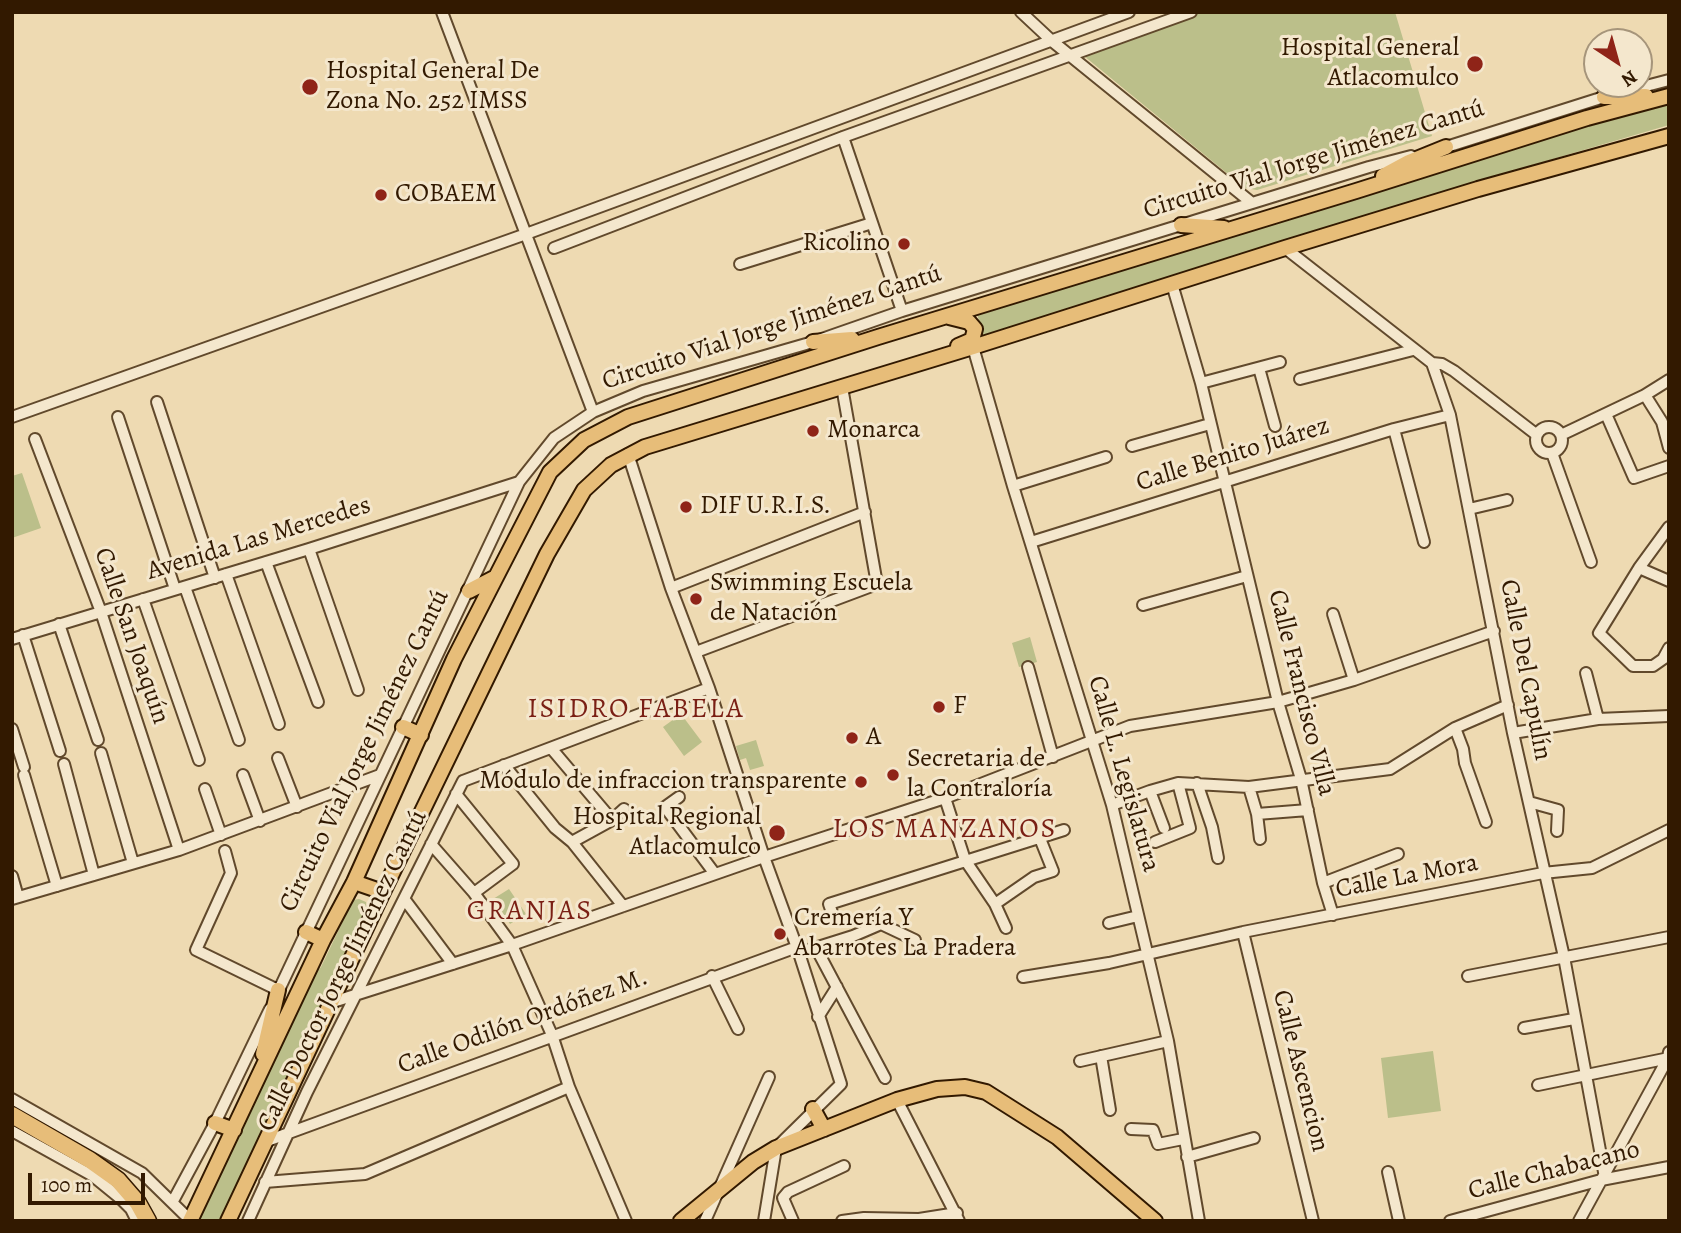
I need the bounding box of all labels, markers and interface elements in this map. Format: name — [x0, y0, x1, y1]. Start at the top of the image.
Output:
north arrow — [1583, 28, 1653, 98]
place label: Hospital General Atlacomulco — [1281, 33, 1459, 94]
marker: Hospital General Atlacomulco — [1465, 54, 1485, 74]
place label: Hospital General De Zona No. 252 IMSS — [326, 56, 539, 118]
text: N — [1616, 64, 1642, 93]
marker: Hospital General De Zona No. 252 IMSS — [300, 77, 320, 97]
street label: Circuito Vial Jorge Jiménez Cantú — [1140, 93, 1488, 227]
place label: COBAEM — [395, 179, 497, 211]
marker: COBAEM — [373, 187, 389, 203]
place label: Ricolino — [803, 228, 890, 260]
marker: Ricolino — [896, 236, 912, 252]
street label: Circuito Vial Jorge Jiménez Cantú — [599, 258, 945, 398]
street label: Calle Benito Juárez — [1133, 411, 1333, 499]
place label: Monarca — [827, 415, 920, 447]
marker: Monarca — [805, 423, 821, 439]
street label: Avenida Las Mercedes — [143, 490, 375, 588]
place label: DIF U.R.I.S. — [700, 491, 831, 523]
marker: DIF U.R.I.S. — [678, 499, 694, 515]
street label: Calle San Joaquín — [86, 544, 176, 728]
place label: Swimming Escuela de Natación — [710, 568, 913, 630]
street label: Calle Del Capulín — [1492, 577, 1558, 763]
street label: Circuito Vial Jorge Jiménez Cantú — [273, 585, 457, 917]
street label: Calle Francisco Villa — [1260, 587, 1342, 799]
marker: Swimming Escuela de Natación — [688, 591, 704, 607]
street label: Calle L. Legislatura — [1080, 672, 1166, 876]
place label: F — [953, 691, 966, 723]
district label: ISIDRO FABELA — [529, 693, 743, 727]
marker: F — [931, 699, 947, 715]
place label: A — [866, 722, 881, 754]
marker: A — [844, 730, 860, 746]
place label: Secretaria de la Contraloría — [907, 744, 1053, 806]
place label: Módulo de infraccion transparente — [479, 766, 847, 798]
marker: Secretaria de la Contraloría — [885, 767, 901, 783]
marker: Módulo de infraccion transparente — [853, 774, 869, 790]
place label: Hospital Regional Atlacomulco — [573, 802, 761, 864]
street label: Calle Doctor Jorge Jiménez Cantú — [251, 805, 435, 1137]
district label: LOS MANZANOS — [834, 813, 1056, 847]
marker: Hospital Regional Atlacomulco — [767, 823, 787, 843]
street label: Calle La Mora — [1333, 848, 1481, 906]
district label: GRANJAS — [468, 895, 592, 929]
place label: Cremería Y Abarrotes La Pradera — [794, 903, 1016, 964]
marker: Cremería Y Abarrotes La Pradera — [772, 926, 788, 942]
street label: Calle Odilón Ordóñez M. — [394, 962, 652, 1082]
street label: Calle Ascencion — [1265, 987, 1335, 1155]
street label: Calle Chabacano — [1465, 1135, 1643, 1207]
scale bar — [32, 1160, 149, 1204]
text: 100 m — [41, 1171, 92, 1199]

